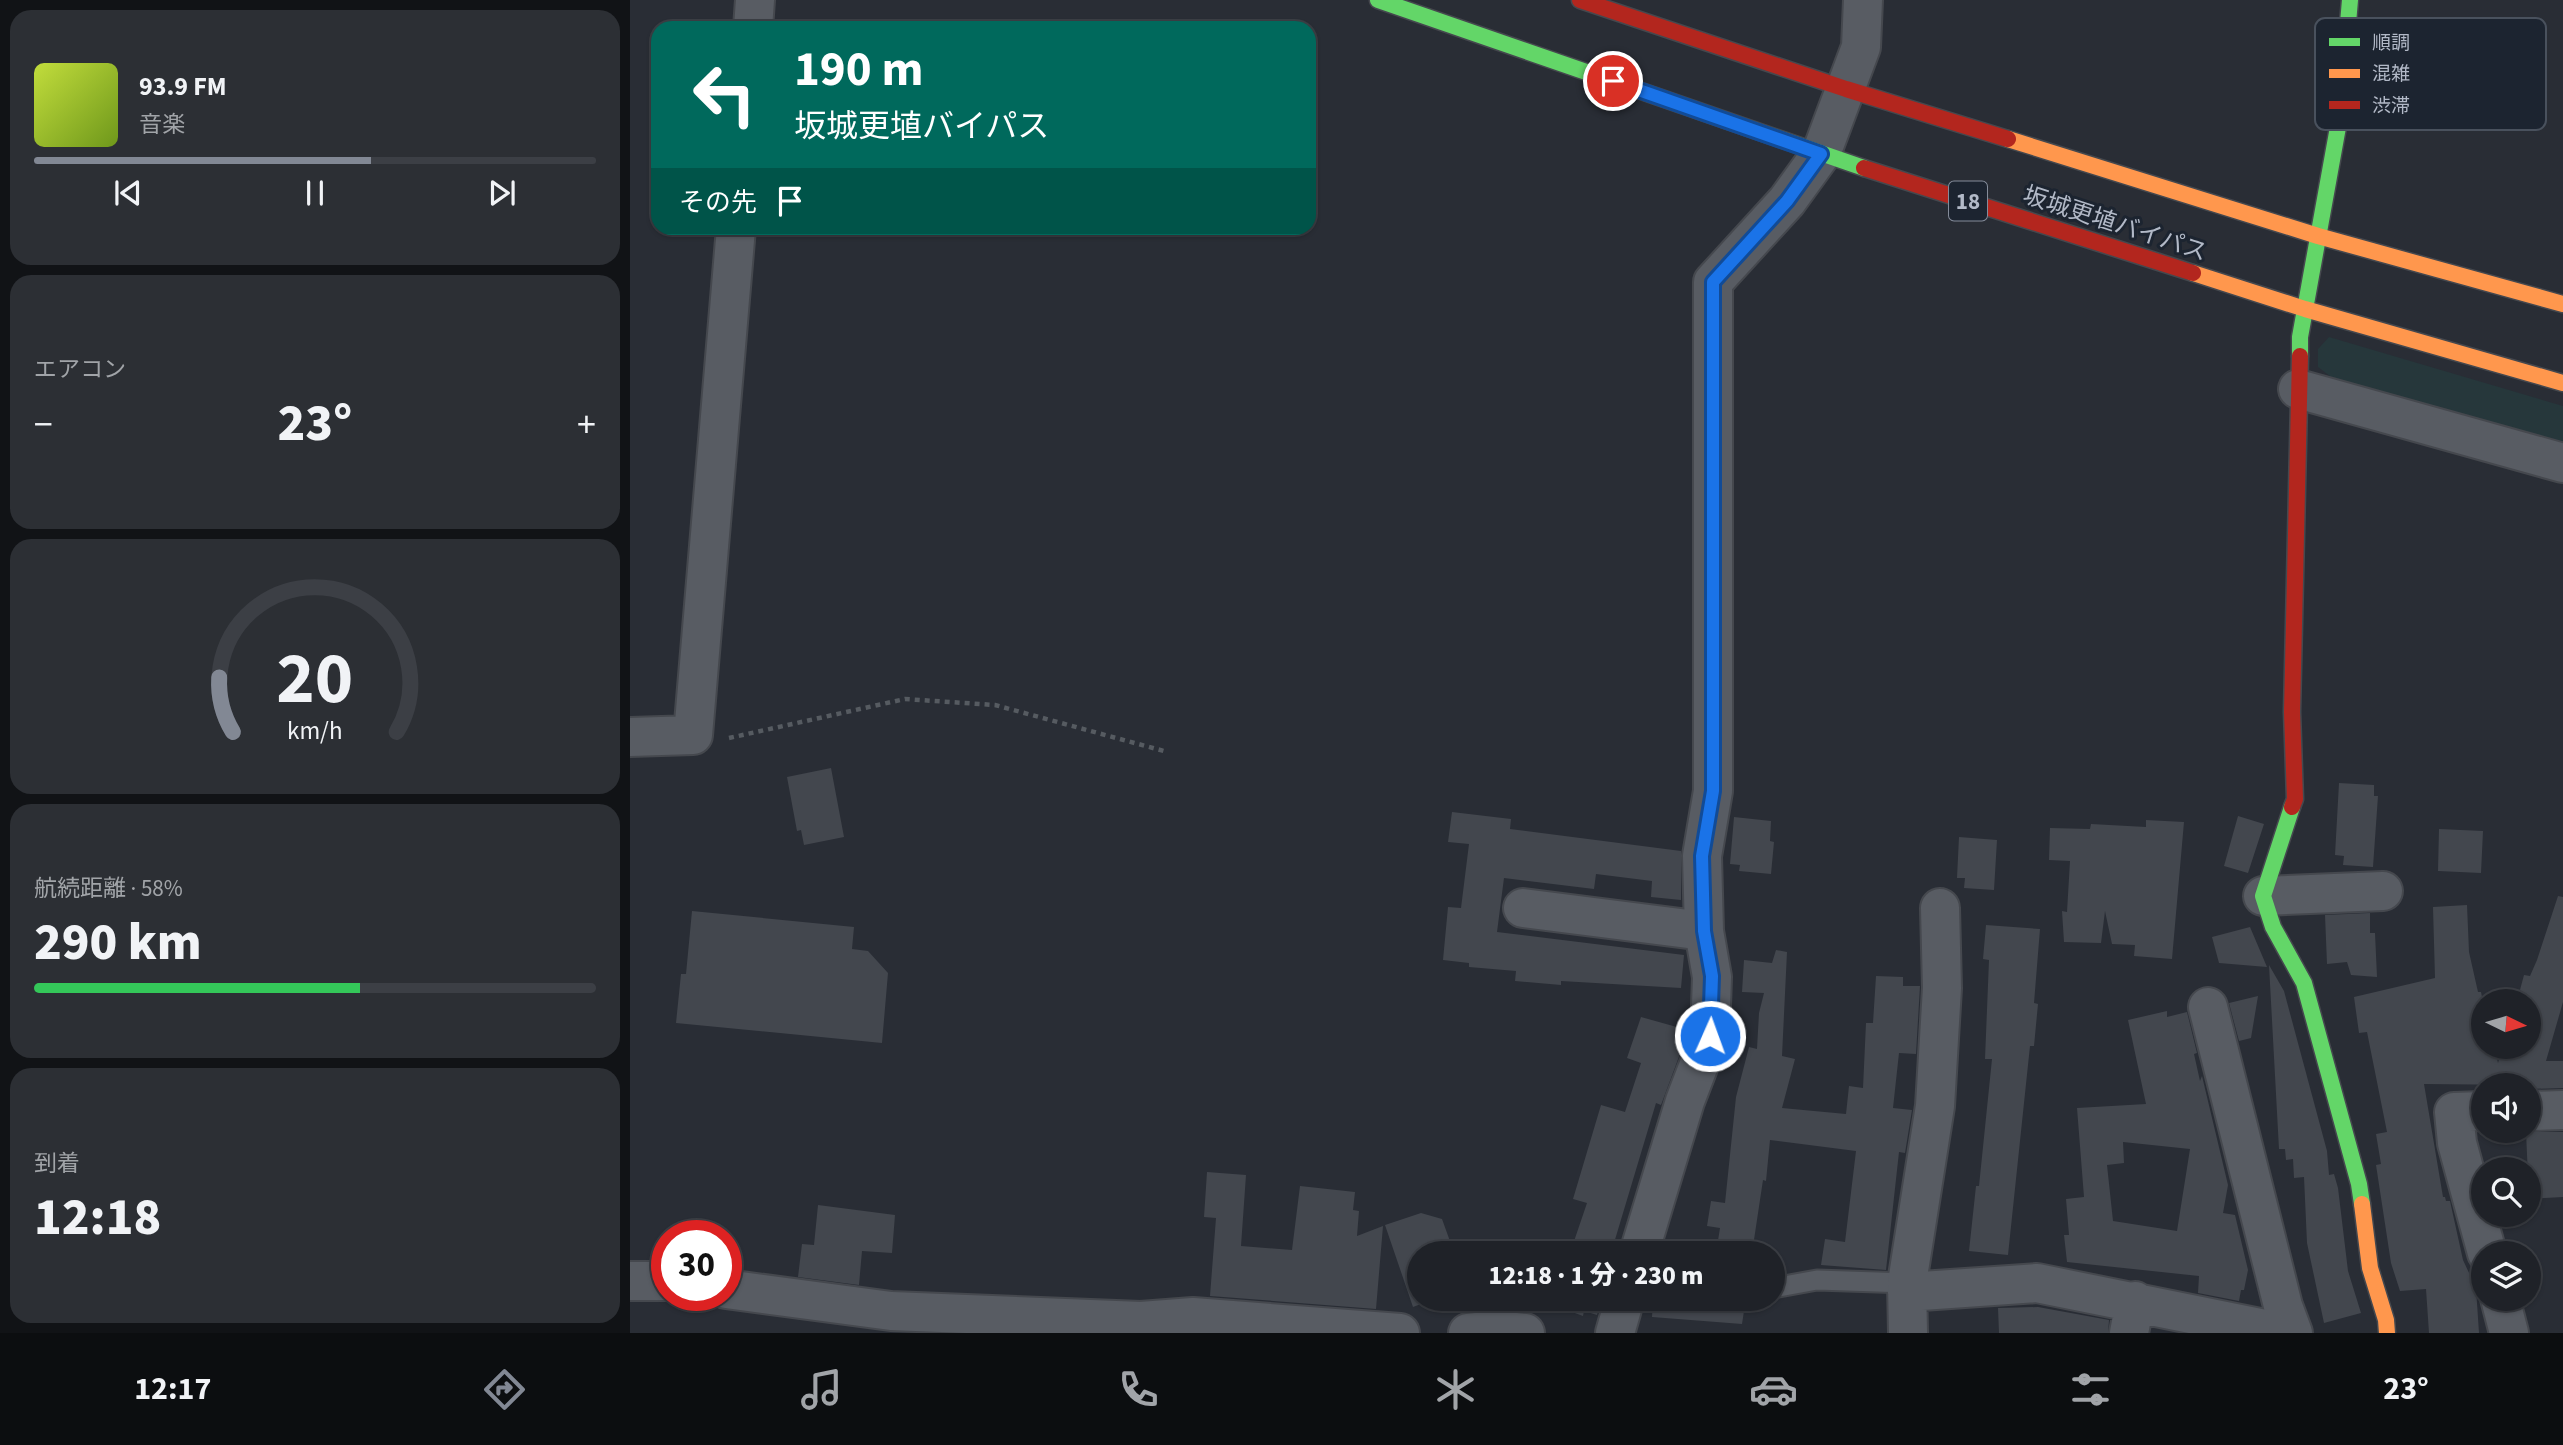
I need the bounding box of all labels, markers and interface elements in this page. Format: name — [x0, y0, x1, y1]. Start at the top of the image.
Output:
legend — [2315, 18, 2546, 130]
text: 順調 — [2372, 30, 2410, 57]
text: 190 m — [794, 35, 923, 105]
icon: left — [679, 49, 770, 140]
pin — [1583, 51, 1643, 111]
text: 混雑 — [2372, 61, 2410, 88]
icon: arrive — [1594, 62, 1632, 100]
text: 93.9 FM — [139, 68, 227, 105]
text: 渋滞 — [2372, 93, 2410, 120]
text: 坂城更埴バイパス — [794, 104, 1049, 150]
text: 音楽 — [139, 108, 185, 141]
icon: previous — [109, 174, 147, 212]
icon: pause — [296, 174, 334, 212]
icon: next — [483, 174, 521, 212]
street label: 坂城更埴バイパス — [2019, 178, 2211, 270]
icon: arrive — [771, 182, 809, 220]
road number: 18 — [1949, 182, 1987, 220]
text: その先 — [679, 184, 757, 221]
text: エアコン — [34, 353, 126, 386]
text: 23° — [278, 387, 352, 461]
text: − — [34, 398, 53, 452]
text: + — [577, 398, 596, 452]
text: 20 — [277, 628, 353, 732]
text: km/h — [287, 713, 343, 749]
text: 航続距離 · 58% — [34, 872, 183, 905]
text: 290 km — [34, 906, 202, 980]
north arrow — [2471, 989, 2541, 1059]
map controls — [2471, 989, 2541, 1311]
position arrow — [1673, 999, 1747, 1073]
button: sound — [2471, 1073, 2541, 1143]
text: 到着 — [34, 1147, 80, 1180]
button: search — [2471, 1157, 2541, 1227]
text: 12:18 — [34, 1181, 161, 1255]
speed limit sign: 30 — [651, 1220, 742, 1311]
button: layers — [2471, 1241, 2541, 1311]
text: 12:18 · 1 分 · 230 m — [1489, 1257, 1703, 1294]
icon: directions — [480, 1365, 529, 1414]
icon: music — [797, 1365, 846, 1414]
icon: phone — [1114, 1365, 1163, 1414]
icon: climate — [1431, 1365, 1480, 1414]
icon: car — [1749, 1365, 1798, 1414]
icon: filters — [2066, 1365, 2115, 1414]
text: 12:17 — [134, 1366, 211, 1412]
text: 23° — [2383, 1366, 2429, 1412]

